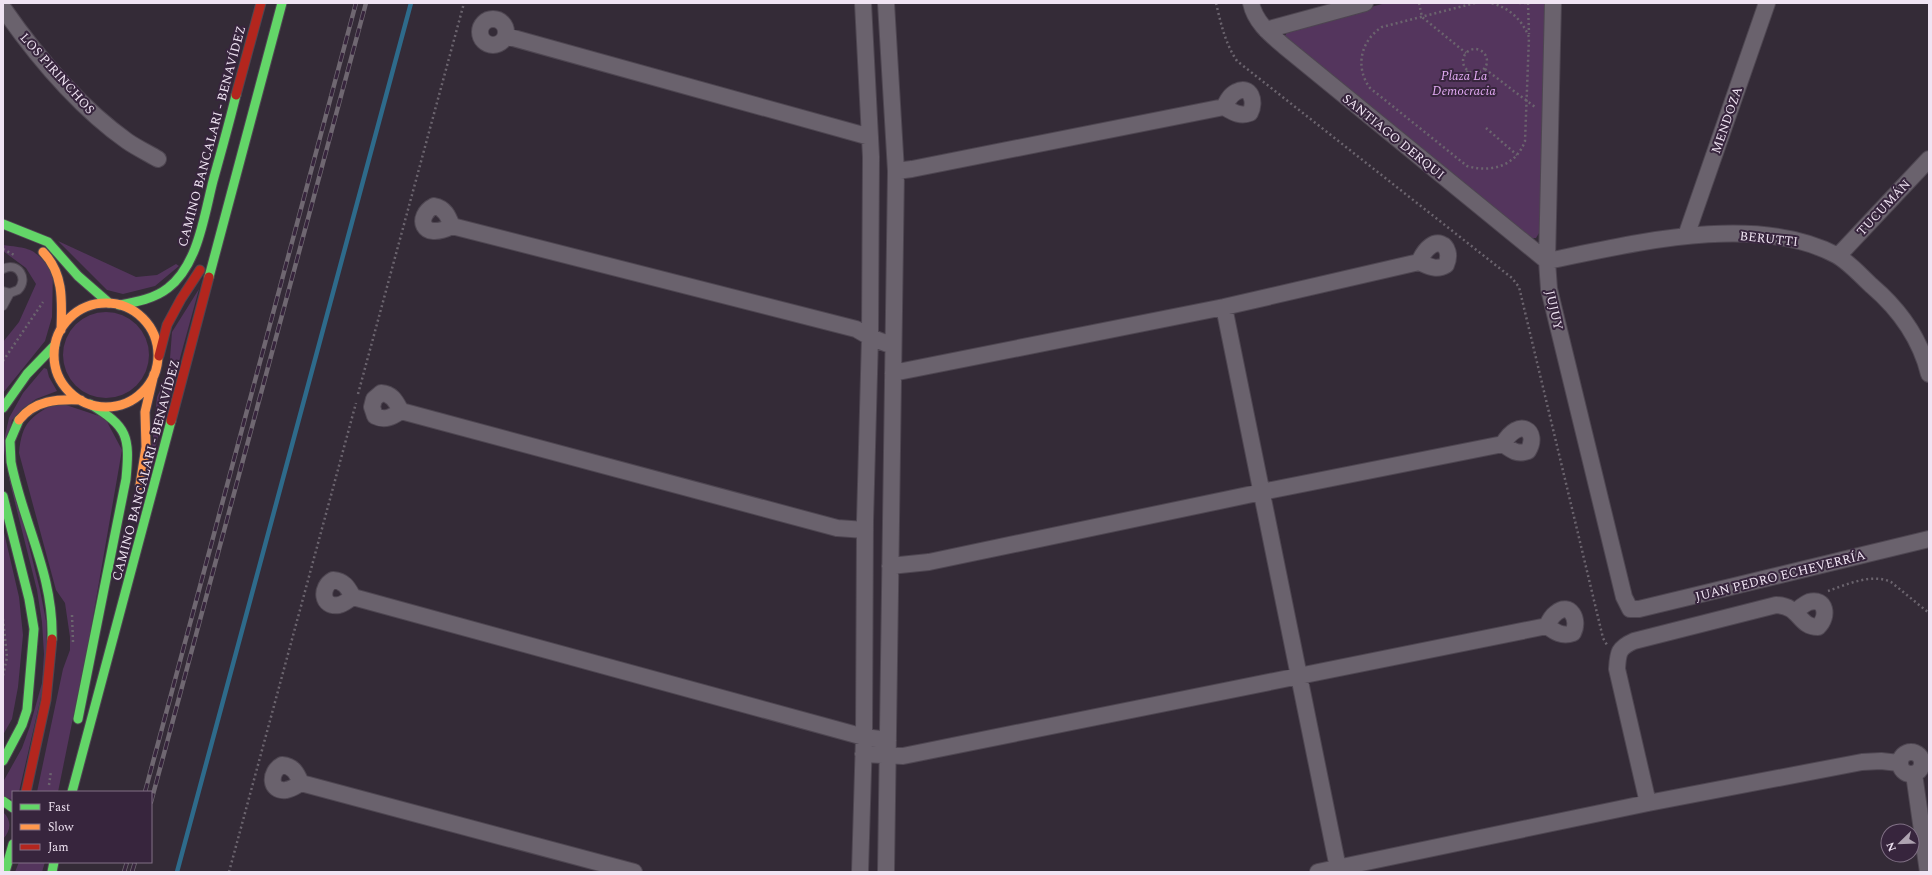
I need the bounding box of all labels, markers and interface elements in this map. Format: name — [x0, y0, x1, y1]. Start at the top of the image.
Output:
street label: CAMINO BANCALARI - BENAVÍDEZ — [173, 24, 251, 249]
street label: LOS PIRINCHOS — [15, 28, 99, 119]
park label: Plaza La Democracia — [1432, 66, 1496, 101]
street label: MENDOZA — [1706, 84, 1748, 157]
street label: SANTIAGO DERQUI — [1338, 89, 1449, 184]
street label: TUCUMÁN — [1852, 175, 1915, 241]
street label: BERUTTI — [1739, 226, 1799, 252]
street label: JUJUY — [1540, 288, 1568, 332]
street label: CAMINO BANCALARI - BENAVÍDEZ — [107, 358, 185, 583]
street label: JUAN PEDRO ECHEVERRÍA — [1693, 545, 1868, 607]
legend — [12, 791, 152, 863]
text: Fast — [48, 798, 70, 817]
text: Slow — [48, 818, 74, 837]
north arrow — [1880, 823, 1920, 863]
text: Jam — [48, 838, 69, 857]
text: N — [1882, 839, 1901, 854]

